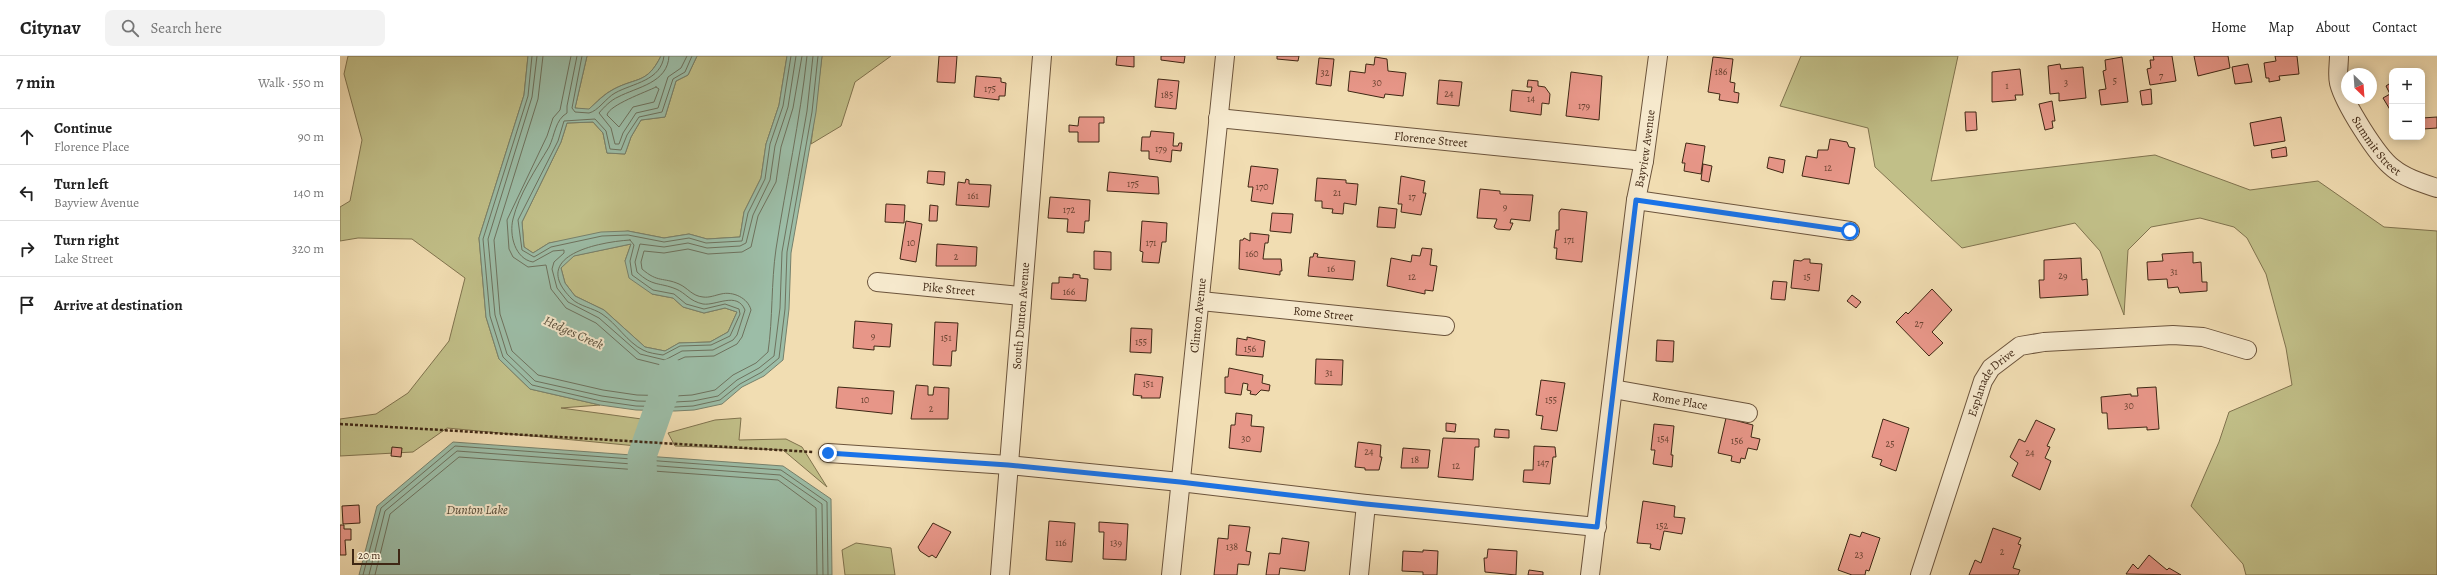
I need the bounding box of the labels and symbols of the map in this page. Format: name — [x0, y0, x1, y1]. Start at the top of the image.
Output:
house number: 186 — [1715, 65, 1728, 78]
house number: 32 — [1321, 66, 1330, 79]
north arrow — [2341, 68, 2377, 104]
house number: 7 — [2159, 69, 2164, 82]
house number: 5 — [2113, 74, 2117, 87]
house number: 30 — [1372, 76, 1382, 89]
house number: 3 — [2064, 76, 2068, 89]
house number: 1 — [2005, 79, 2009, 92]
house number: 175 — [984, 82, 996, 95]
house number: 24 — [1444, 87, 1454, 100]
house number: 185 — [1161, 88, 1173, 101]
house number: 14 — [1527, 92, 1535, 105]
house number: 179 — [1578, 99, 1591, 112]
street label: Bayview Avenue — [1631, 109, 1659, 189]
street label: Summit Street — [2348, 113, 2404, 180]
street label: Florence Street — [1393, 128, 1468, 151]
house number: 179 — [1155, 142, 1168, 155]
house number: 12 — [1824, 161, 1832, 174]
house number: 175 — [1127, 177, 1139, 190]
house number: 170 — [1256, 180, 1268, 193]
house number: 21 — [1333, 186, 1342, 199]
house number: 161 — [967, 189, 979, 202]
house number: 17 — [1408, 190, 1417, 203]
house number: 9 — [1503, 200, 1508, 213]
house number: 172 — [1063, 203, 1075, 216]
route start — [1841, 222, 1859, 240]
house number: 171 — [1563, 233, 1575, 246]
house number: 10 — [907, 236, 915, 249]
house number: 171 — [1145, 236, 1157, 249]
house number: 160 — [1245, 247, 1259, 260]
house number: 2 — [954, 250, 959, 263]
street label: South Dunton Avenue — [1009, 262, 1033, 370]
house number: 16 — [1327, 262, 1335, 275]
house number: 31 — [2170, 265, 2178, 278]
house number: 29 — [2058, 269, 2068, 282]
house number: 12 — [1408, 270, 1416, 283]
house number: 15 — [1803, 270, 1811, 283]
street label: Clinton Avenue — [1186, 277, 1210, 354]
street label: Pike Street — [922, 278, 976, 299]
house number: 166 — [1063, 285, 1076, 298]
street label: Rome Street — [1293, 303, 1354, 325]
water label: Hedges Creek — [541, 312, 607, 353]
house number: 27 — [1915, 317, 1924, 330]
house number: 9 — [871, 329, 876, 342]
house number: 151 — [940, 331, 952, 344]
house number: 155 — [1135, 335, 1147, 348]
house number: 156 — [1244, 342, 1257, 355]
street label: Esplanade Drive — [1964, 345, 2018, 419]
house number: 31 — [1325, 366, 1333, 379]
house number: 151 — [1142, 377, 1154, 390]
street label: Rome Place — [1651, 388, 1709, 414]
house number: 10 — [861, 393, 869, 406]
house number: 155 — [1545, 393, 1557, 406]
house number: 30 — [2124, 399, 2134, 412]
house number: 2 — [929, 402, 934, 415]
house number: 30 — [1241, 432, 1251, 445]
house number: 154 — [1657, 432, 1670, 445]
house number: 156 — [1731, 434, 1744, 447]
house number: 25 — [1885, 437, 1895, 450]
route end — [819, 444, 837, 462]
house number: 24 — [1364, 445, 1374, 458]
house number: 24 — [2025, 446, 2035, 459]
house number: 18 — [1411, 453, 1419, 466]
house number: 147 — [1537, 456, 1550, 469]
house number: 12 — [1452, 459, 1460, 472]
water label: Dunton Lake — [446, 501, 508, 518]
house number: 152 — [1656, 519, 1668, 532]
house number: 116 — [1055, 536, 1067, 549]
house number: 139 — [1110, 536, 1123, 549]
house number: 138 — [1226, 540, 1238, 553]
house number: 2 — [2000, 545, 2005, 558]
scale bar — [352, 547, 400, 566]
house number: 23 — [1855, 548, 1863, 561]

